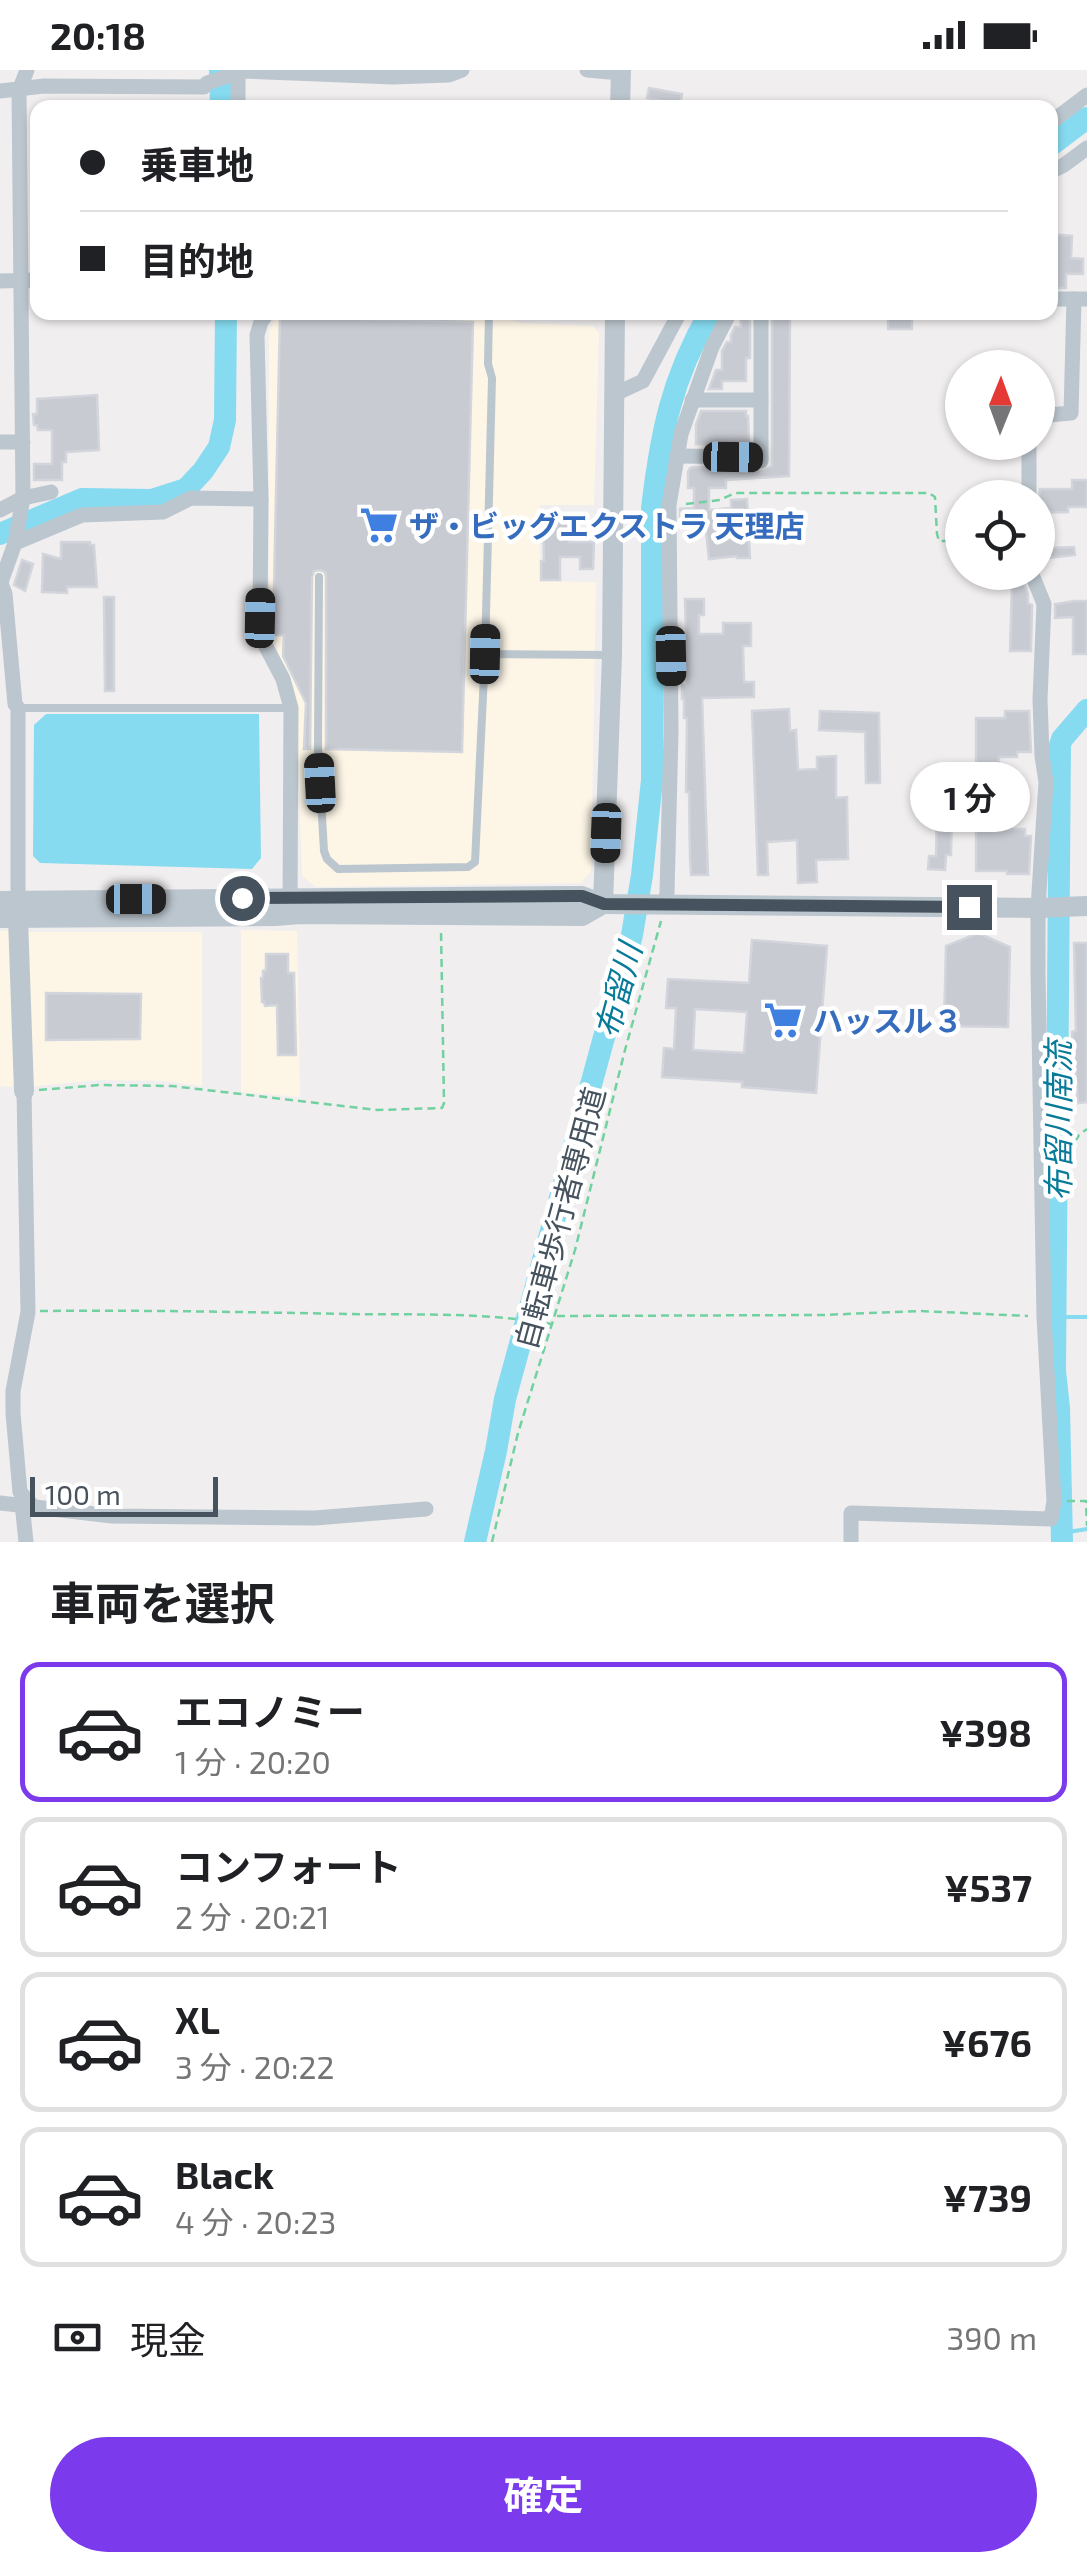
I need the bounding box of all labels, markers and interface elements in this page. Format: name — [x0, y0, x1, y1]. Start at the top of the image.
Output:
text: 20:18 — [50, 12, 146, 58]
text: 乗車地 — [140, 141, 254, 187]
text: 目的地 — [140, 237, 254, 283]
north arrow — [945, 350, 1055, 460]
map controls — [945, 350, 1055, 590]
car — [703, 441, 763, 473]
button: locate — [945, 480, 1055, 590]
supermarket icon: ザ・ビッグエクストラ 天理店 — [358, 504, 400, 546]
place label: ザ・ビッグエクストラ 天理店 — [409, 507, 805, 543]
car — [244, 588, 276, 648]
car — [469, 624, 501, 684]
car — [655, 626, 687, 686]
car — [303, 752, 337, 814]
callout: 1 分 — [909, 762, 1029, 832]
text: 1 分 — [944, 778, 996, 816]
car — [590, 802, 622, 864]
route start — [220, 876, 265, 921]
car — [106, 884, 166, 914]
route end — [947, 885, 992, 930]
water label: 布留川 — [586, 936, 649, 1041]
supermarket icon: ハッスル３ — [762, 999, 804, 1041]
place label: ハッスル３ — [813, 1002, 963, 1038]
water label: 布留川南流 — [1038, 1036, 1076, 1201]
street label: 自転車歩行者専用道 — [507, 1083, 611, 1353]
scale bar — [30, 1472, 218, 1516]
text: 100 m — [45, 1477, 121, 1511]
text: 車両を選択 — [50, 1575, 275, 1629]
icon: car — [55, 1687, 145, 1777]
text: エコノミー — [175, 1688, 365, 1734]
text: ¥398 — [939, 1709, 1032, 1755]
text: 1 分 · 20:20 — [175, 1742, 331, 1780]
icon: car — [55, 1842, 145, 1932]
text: コンフォート — [175, 1843, 402, 1889]
text: ¥537 — [944, 1864, 1032, 1910]
text: 2 分 · 20:21 — [175, 1897, 330, 1935]
text: XL — [175, 1996, 220, 2042]
icon: car — [55, 1997, 145, 2087]
text: ¥676 — [942, 2019, 1032, 2065]
text: 3 分 · 20:22 — [175, 2047, 335, 2085]
text: Black — [175, 2151, 274, 2197]
icon: car — [55, 2152, 145, 2242]
text: ¥739 — [943, 2174, 1032, 2220]
text: 4 分 · 20:23 — [175, 2202, 336, 2240]
icon: cash — [50, 2310, 105, 2365]
text: 現金 — [130, 2316, 206, 2362]
text: 390 m — [946, 2318, 1037, 2356]
button: 確定 — [50, 2437, 1037, 2552]

